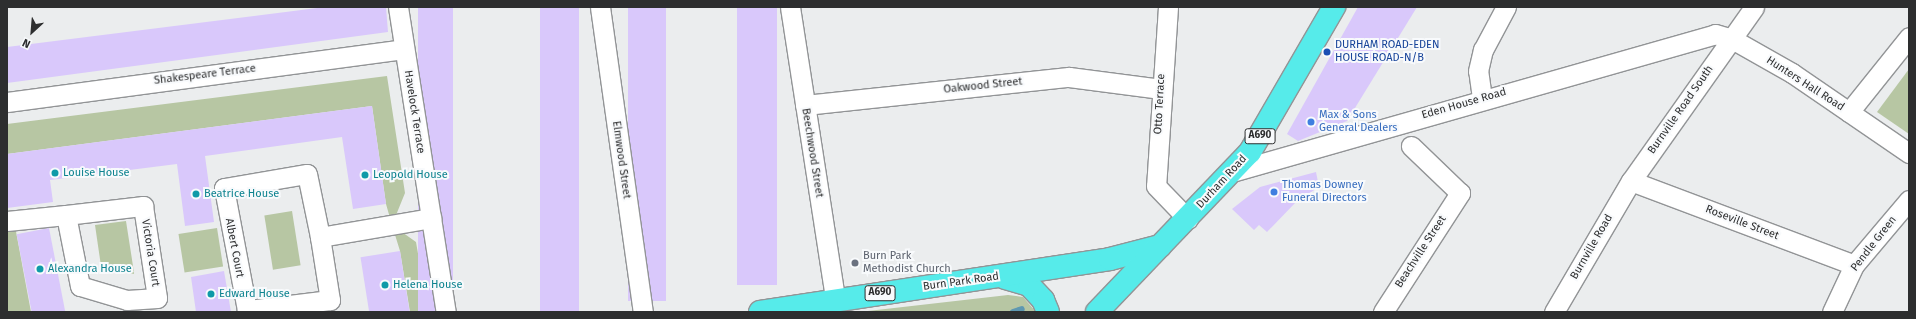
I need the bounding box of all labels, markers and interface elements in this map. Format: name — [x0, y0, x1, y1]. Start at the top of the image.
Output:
north arrow — [12, 12, 52, 52]
text: N — [20, 36, 33, 51]
place label: DURHAM ROAD-EDEN HOUSE ROAD-N/B — [1335, 39, 1440, 65]
marker: DURHAM ROAD-EDEN HOUSE ROAD-N/B — [1322, 47, 1332, 57]
street label: Hunters Hall Road — [1764, 54, 1846, 114]
street label: Shakespeare Terrace — [153, 62, 257, 88]
street label: Burnville Road South — [1645, 63, 1717, 157]
street label: Havelock Terrace — [401, 69, 427, 155]
street label: Otto Terrace — [1152, 73, 1168, 135]
street label: Oakwood Street — [943, 75, 1023, 97]
street label: Eden House Road — [1420, 86, 1508, 122]
street label: Beechwood Street — [798, 107, 826, 199]
place label: Max & Sons General Dealers — [1319, 109, 1397, 135]
marker: Max & Sons General Dealers — [1306, 117, 1316, 127]
street label: Elmwood Street — [609, 120, 633, 200]
road number: A690 — [1244, 128, 1276, 144]
street label: Durham Road — [1194, 153, 1250, 211]
place label: Louise House — [63, 166, 130, 180]
marker: Louise House — [50, 168, 60, 178]
place label: Leopold House — [373, 168, 448, 182]
marker: Leopold House — [360, 170, 370, 180]
place label: Thomas Downey Funeral Directors — [1282, 179, 1367, 205]
place label: Beatrice House — [204, 187, 279, 201]
marker: Thomas Downey Funeral Directors — [1269, 187, 1279, 197]
marker: Beatrice House — [191, 189, 201, 199]
street label: Roseville Street — [1703, 203, 1781, 243]
street label: Burnville Road — [1568, 212, 1616, 282]
street label: Beachville Street — [1393, 213, 1449, 291]
street label: Pendle Green — [1848, 214, 1900, 274]
street label: Albert Court — [222, 217, 246, 279]
street label: Victoria Court — [138, 218, 162, 288]
place label: Burn Park Methodist Church — [863, 250, 951, 276]
marker: Burn Park Methodist Church — [850, 258, 860, 268]
place label: Alexandra House — [48, 262, 132, 276]
marker: Alexandra House — [35, 264, 45, 274]
street label: Burn Park Road — [922, 270, 1000, 294]
place label: Helena House — [393, 278, 462, 292]
marker: Helena House — [380, 280, 390, 290]
road number: A690 — [864, 285, 896, 301]
place label: Edward House — [219, 287, 290, 301]
marker: Edward House — [206, 289, 216, 299]

